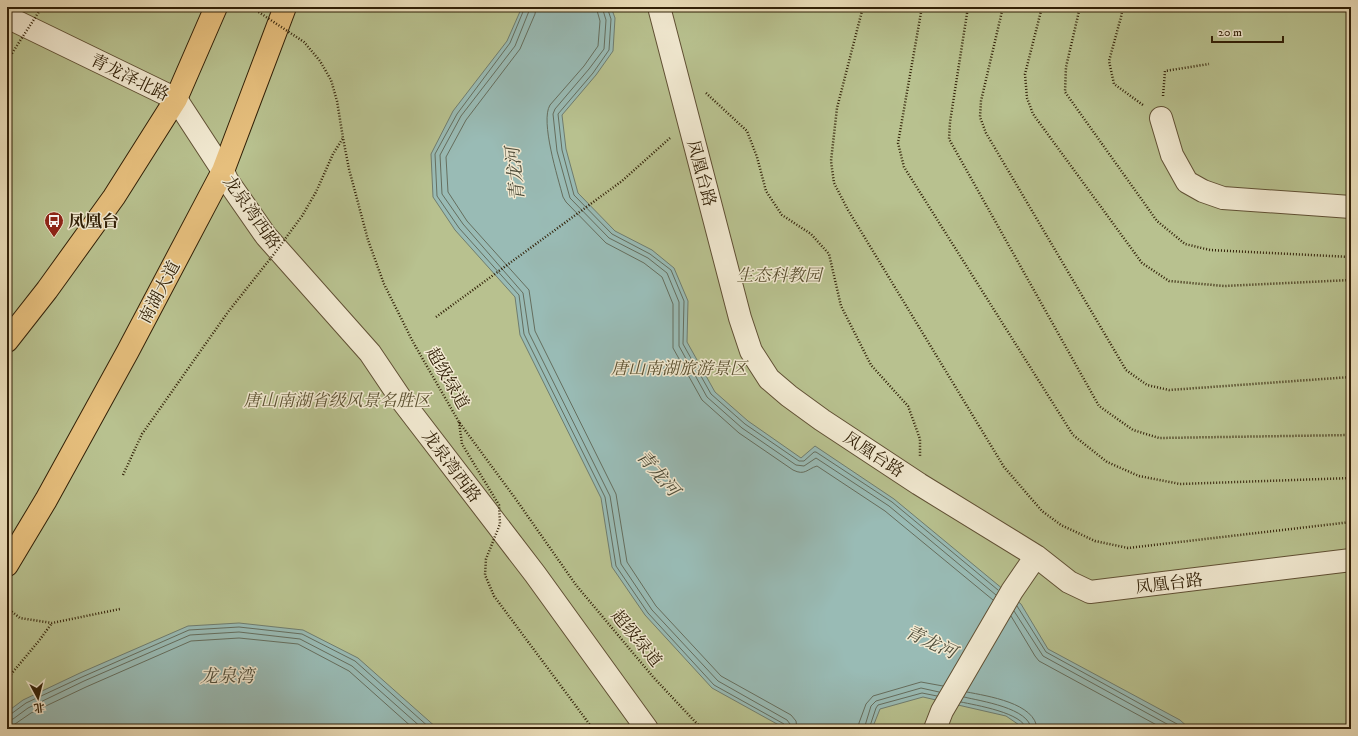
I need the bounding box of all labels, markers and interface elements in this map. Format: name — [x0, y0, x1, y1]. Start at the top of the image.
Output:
scale bar — [1212, 18, 1283, 44]
text: 20 m — [1218, 25, 1242, 40]
street label: 青龙泽北路 — [87, 49, 173, 106]
street label: 凤凰台路 — [682, 138, 720, 209]
water label: 青龙河 — [502, 143, 530, 202]
street label: 龙泉湾西路 — [218, 171, 285, 254]
bus stop icon: 凤凰台 — [43, 210, 65, 238]
place label: 凤凰台 — [68, 211, 119, 233]
street label: 南湖大道 — [134, 257, 186, 328]
park label: 生态科教园 — [737, 265, 824, 287]
street label: 超级绿道 — [421, 344, 474, 413]
park label: 唐山南湖旅游景区 — [611, 358, 749, 380]
park label: 唐山南湖省级风景名胜区 — [244, 390, 432, 412]
street label: 龙泉湾西路 — [417, 426, 486, 507]
street label: 凤凰台路 — [839, 427, 908, 483]
water label: 青龙河 — [631, 446, 685, 504]
street label: 凤凰台路 — [1134, 569, 1204, 599]
street label: 超级绿道 — [606, 606, 667, 672]
water label: 青龙河 — [901, 622, 962, 666]
water label: 龙泉湾 — [200, 666, 257, 688]
north arrow — [18, 678, 58, 718]
text: 北 — [33, 699, 45, 715]

